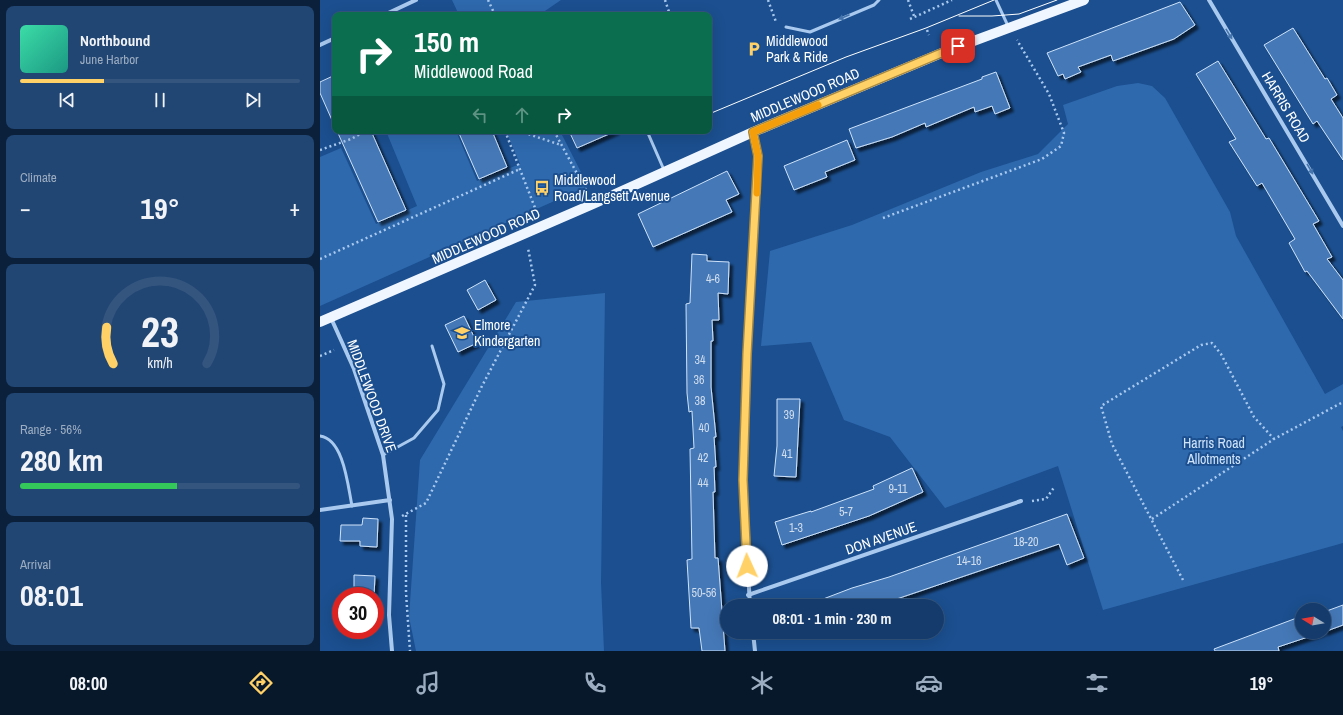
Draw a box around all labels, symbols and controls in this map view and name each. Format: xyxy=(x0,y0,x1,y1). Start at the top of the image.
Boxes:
one-way arrow xyxy=(838,15,850,21)
text: 150 m xyxy=(414,23,479,61)
icon: right xyxy=(348,28,400,80)
one-way arrow xyxy=(1226,28,1233,40)
pin xyxy=(941,29,975,63)
text: Northbound xyxy=(80,30,150,51)
place label: Middlewood Park & Ride xyxy=(766,32,828,66)
icon: arrive xyxy=(947,35,969,57)
parking icon: Middlewood Park & Ride xyxy=(745,40,763,58)
text: June Harbor xyxy=(80,51,139,68)
text: Middlewood Road xyxy=(414,59,533,84)
street label: MIDDLEWOOD ROAD xyxy=(748,64,862,126)
street label: HARRIS ROAD xyxy=(1258,68,1314,146)
icon: previous xyxy=(56,89,78,111)
icon: pause xyxy=(149,89,171,111)
icon: next xyxy=(242,89,264,111)
icon: left xyxy=(469,104,491,126)
icon: ahead xyxy=(511,104,533,126)
icon: right xyxy=(553,104,575,126)
one-way arrow xyxy=(1307,163,1314,175)
text: Climate xyxy=(20,169,57,186)
place label: Middlewood Road/Langsett Avenue xyxy=(554,171,670,205)
bus stop icon: Middlewood Road/Langsett Avenue xyxy=(533,179,551,197)
text: 19° xyxy=(140,188,180,228)
text: − xyxy=(20,193,31,223)
text: + xyxy=(289,193,300,223)
street label: MIDDLEWOOD ROAD xyxy=(429,204,543,268)
house number: 4-6 xyxy=(706,271,720,287)
text: 23 xyxy=(141,303,179,359)
place label: Elmore Kindergarten xyxy=(474,316,540,350)
school or university icon: Elmore Kindergarten xyxy=(453,324,471,342)
street label: MIDDLEWOOD DRIVE xyxy=(343,337,401,455)
text: km/h xyxy=(147,352,173,371)
house number: 34 xyxy=(695,352,706,368)
house number: 36 xyxy=(694,372,704,388)
house number: 38 xyxy=(695,393,705,409)
house number: 39 xyxy=(784,407,794,423)
house number: 40 xyxy=(699,420,709,436)
text: Range · 56% xyxy=(20,421,82,438)
park label: Harris Road Allotments xyxy=(1183,434,1245,468)
text: 280 km xyxy=(20,440,103,480)
house number: 41 xyxy=(782,446,793,462)
house number: 42 xyxy=(698,450,708,466)
house number: 44 xyxy=(698,475,709,491)
house number: 9-11 xyxy=(889,481,908,497)
house number: 5-7 xyxy=(839,504,854,520)
street label: DON AVENUE xyxy=(843,517,919,559)
house number: 1-3 xyxy=(789,520,803,536)
house number: 18-20 xyxy=(1013,534,1039,550)
position arrow xyxy=(726,545,768,587)
house number: 14-16 xyxy=(956,553,982,569)
text: Arrival xyxy=(20,556,51,573)
text: 08:01 xyxy=(20,575,83,615)
house number: 50-56 xyxy=(691,585,717,601)
speed limit sign: 30 xyxy=(332,587,384,639)
north arrow xyxy=(1295,603,1331,639)
map controls xyxy=(1295,603,1331,639)
text: 08:01 · 1 min · 230 m xyxy=(773,608,891,629)
icon: directions xyxy=(247,669,275,697)
icon: music xyxy=(414,669,442,697)
icon: phone xyxy=(581,669,609,697)
icon: climate xyxy=(748,669,776,697)
icon: car xyxy=(915,669,943,697)
icon: filters xyxy=(1083,669,1111,697)
text: 08:00 xyxy=(70,671,107,696)
text: 19° xyxy=(1250,671,1273,696)

